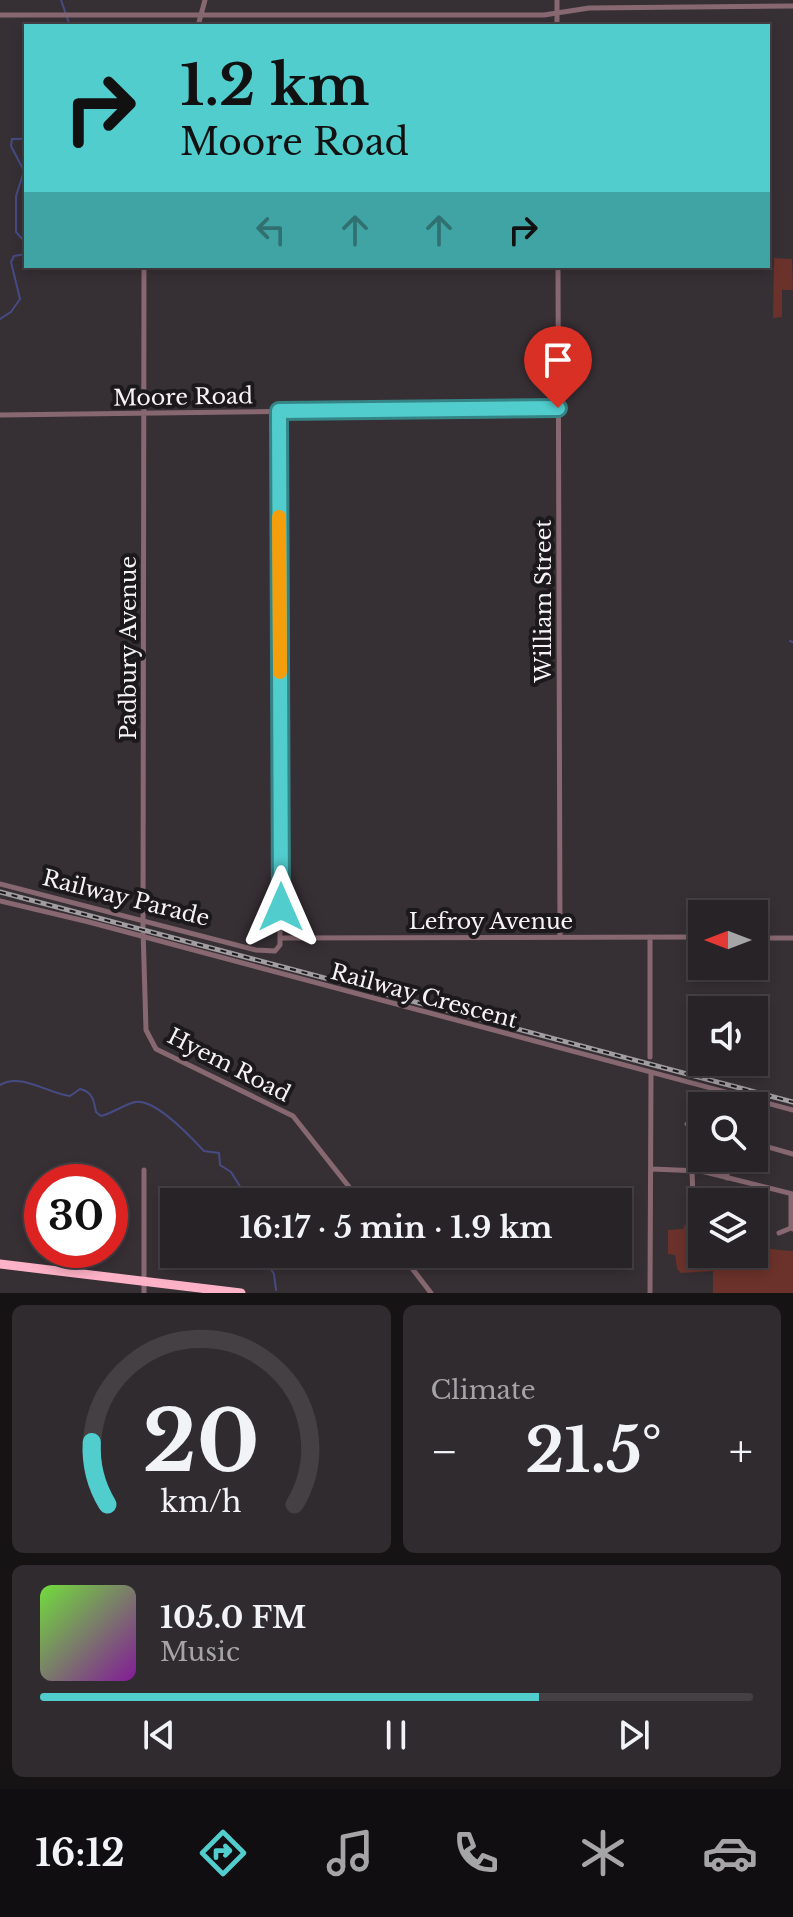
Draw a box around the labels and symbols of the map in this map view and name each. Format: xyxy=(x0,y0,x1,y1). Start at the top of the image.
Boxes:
pin xyxy=(524,326,592,408)
street label: Moore Road xyxy=(113,382,253,412)
street label: William Street xyxy=(530,519,557,684)
street label: Padbury Avenue xyxy=(115,556,142,740)
street label: Railway Parade xyxy=(40,864,212,932)
position arrow xyxy=(239,865,323,949)
north arrow xyxy=(688,900,768,980)
street label: Lefroy Avenue xyxy=(409,908,573,935)
street label: Railway Crescent xyxy=(328,958,521,1034)
street label: Hyem Road xyxy=(163,1022,295,1108)
speed limit sign: 30 xyxy=(24,1164,128,1268)

